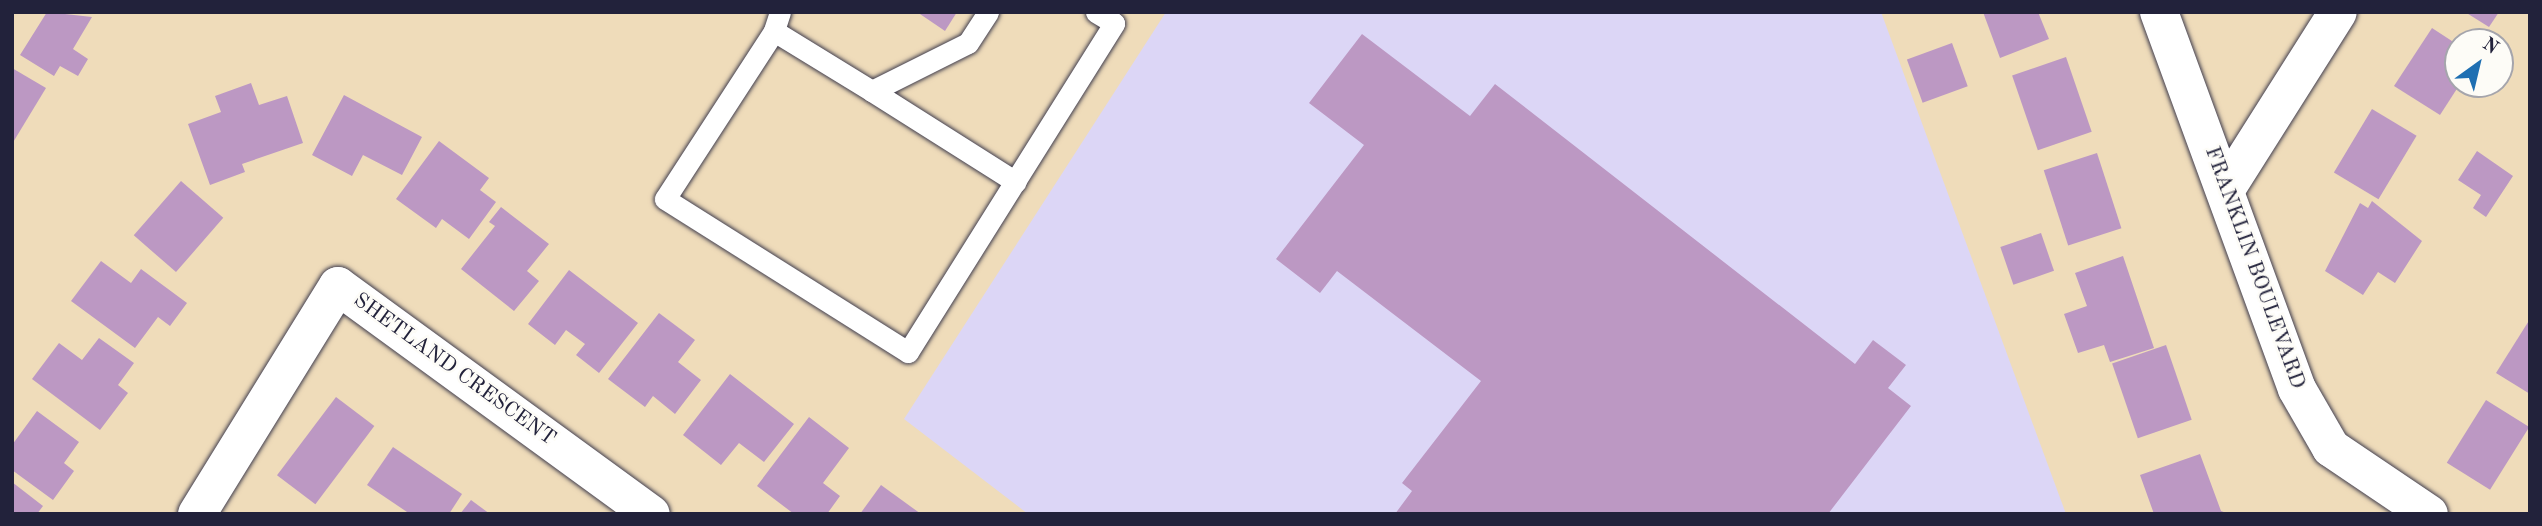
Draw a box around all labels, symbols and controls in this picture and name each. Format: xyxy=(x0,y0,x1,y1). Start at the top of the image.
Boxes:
north arrow xyxy=(2444,28,2514,98)
text: N xyxy=(2479,35,2501,59)
street label: FRANKLIN BOULEVARD xyxy=(2198,143,2310,393)
street label: SHETLAND CRESCENT xyxy=(348,288,560,452)

